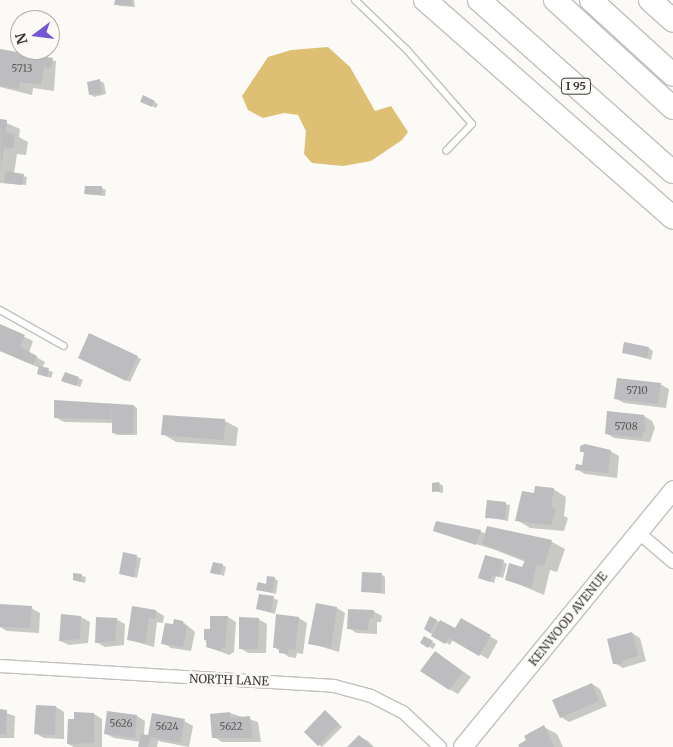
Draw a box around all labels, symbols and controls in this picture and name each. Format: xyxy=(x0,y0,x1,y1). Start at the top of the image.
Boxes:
north arrow xyxy=(10,10,60,60)
text: N xyxy=(11,31,32,46)
house number: 5713 xyxy=(12,63,32,75)
road number: I 95 xyxy=(560,78,592,94)
house number: 5710 xyxy=(626,385,648,397)
house number: 5708 xyxy=(614,421,638,433)
street label: KENWOOD AVENUE xyxy=(526,569,610,669)
street label: NORTH LANE xyxy=(189,671,269,689)
house number: 5626 xyxy=(109,718,133,730)
house number: 5624 xyxy=(155,721,179,733)
house number: 5622 xyxy=(219,721,243,733)

